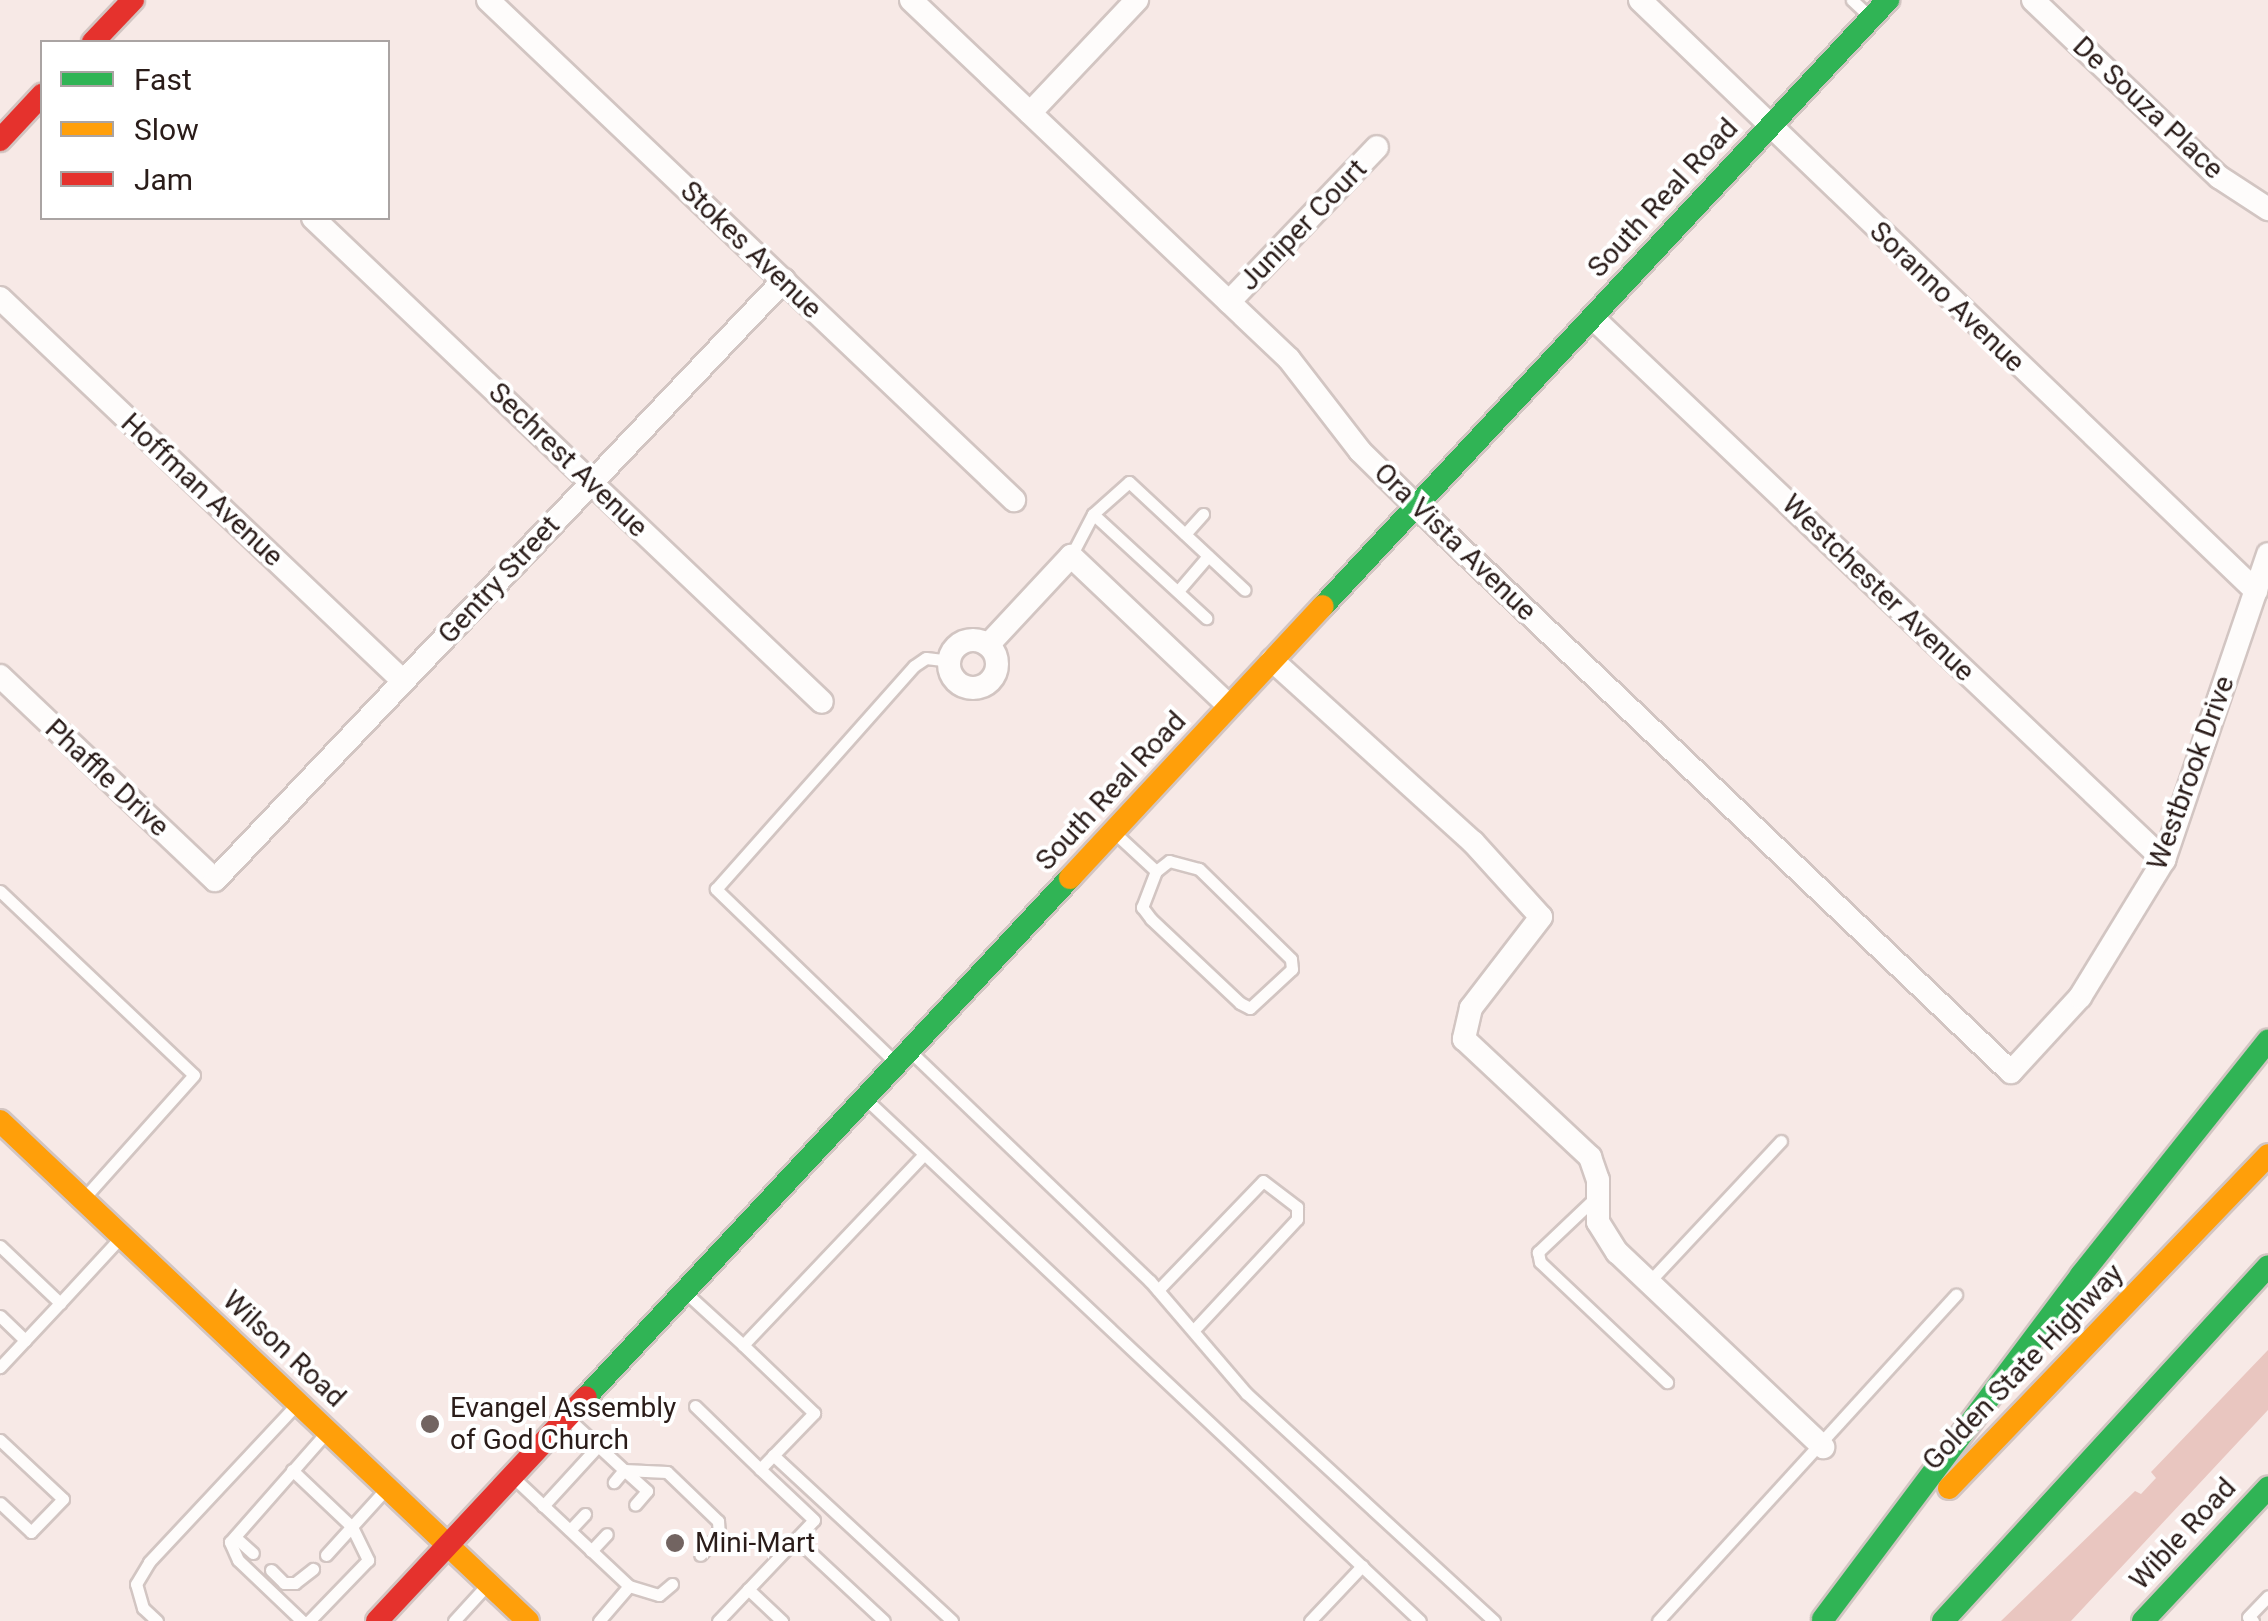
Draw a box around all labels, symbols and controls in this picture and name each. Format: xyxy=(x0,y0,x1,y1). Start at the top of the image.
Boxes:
street label: De Souza Place xyxy=(2066,30,2230,186)
legend xyxy=(40,40,390,220)
text: Fast xyxy=(134,62,192,97)
text: Slow xyxy=(134,112,199,147)
street label: South Real Road xyxy=(1581,112,1745,284)
street label: Juniper Court xyxy=(1232,153,1374,297)
text: Jam xyxy=(134,162,193,197)
street label: Stokes Avenue xyxy=(673,174,829,326)
street label: Soranno Avenue xyxy=(1863,215,2031,379)
street label: Sechrest Avenue xyxy=(482,376,654,544)
street label: Hoffman Avenue xyxy=(114,406,290,574)
street label: Ora Vista Avenue xyxy=(1367,456,1543,628)
street label: Westchester Avenue xyxy=(1775,488,1981,688)
street label: Gentry Street xyxy=(431,509,567,651)
street label: Westbrook Drive xyxy=(2140,672,2242,874)
street label: South Real Road xyxy=(1029,705,1193,877)
street label: Phaffle Drive xyxy=(38,712,176,844)
street label: Golden State Highway xyxy=(1916,1257,2130,1477)
street label: Wilson Road xyxy=(216,1284,352,1414)
place label: Evangel Assembly of God Church xyxy=(450,1391,676,1457)
marker: Evangel Assembly of God Church xyxy=(419,1413,441,1435)
street label: Wible Road xyxy=(2123,1471,2243,1597)
place label: Mini-Mart xyxy=(695,1526,815,1560)
marker: Mini-Mart xyxy=(664,1532,686,1554)

